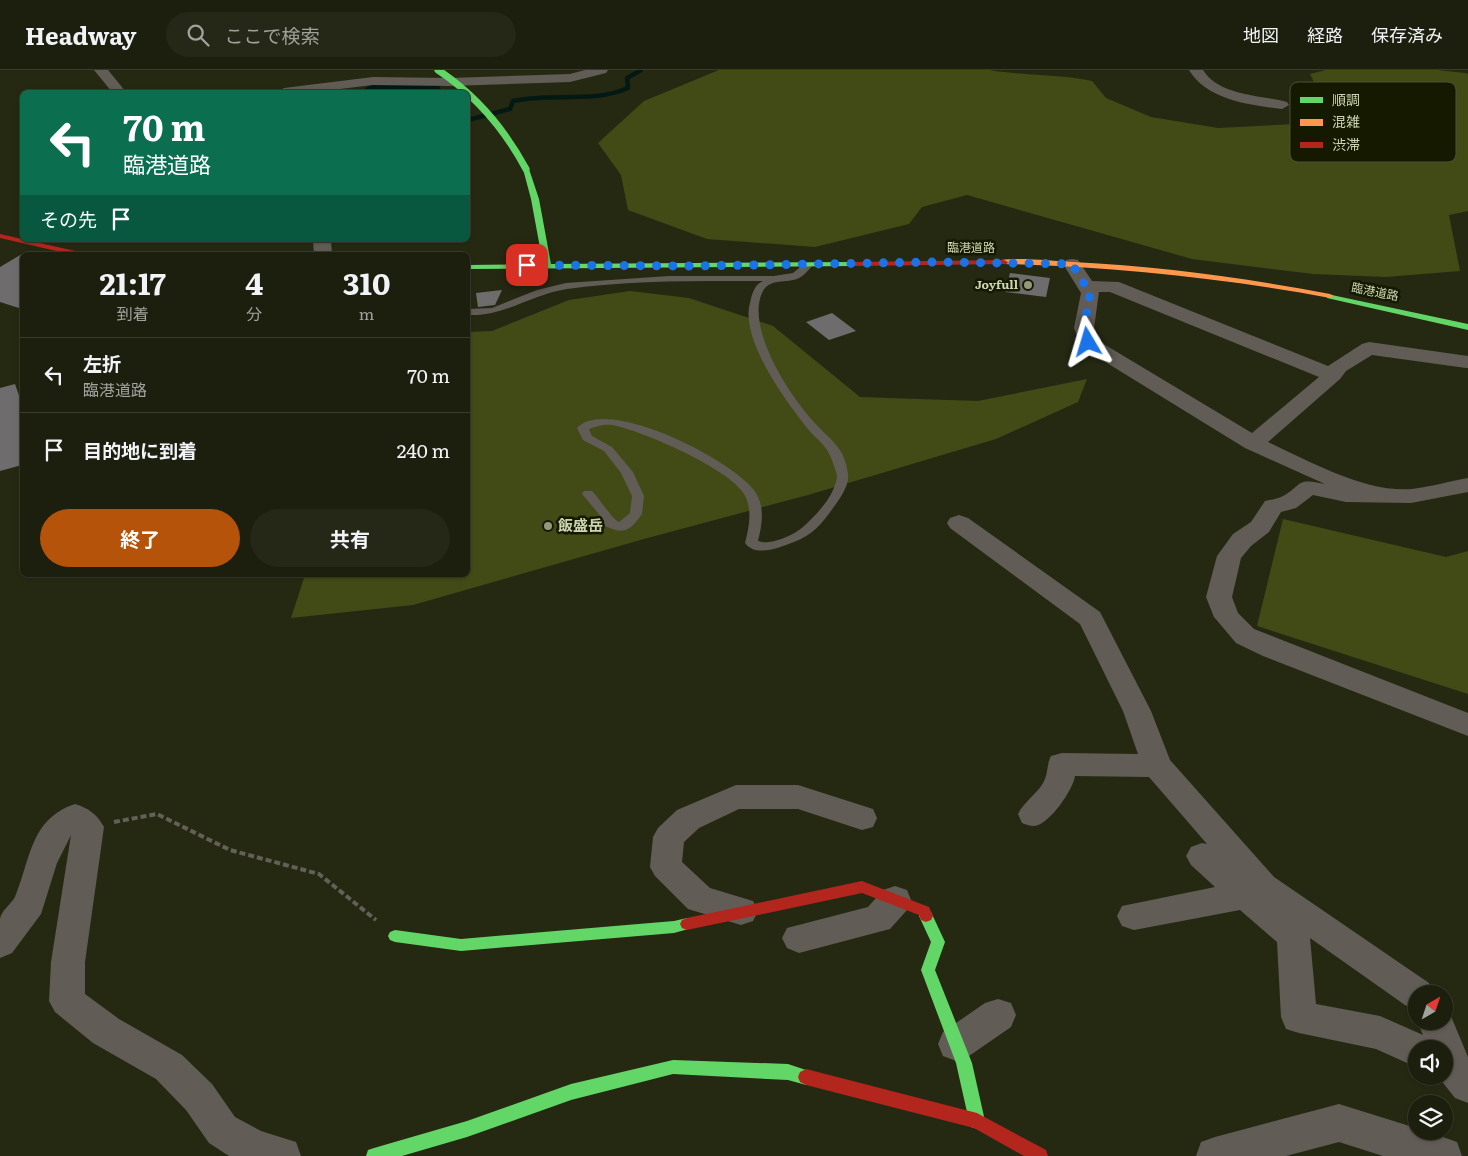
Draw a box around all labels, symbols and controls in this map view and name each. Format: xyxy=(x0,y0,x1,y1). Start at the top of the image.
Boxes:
search box xyxy=(166,12,516,57)
text: Headway xyxy=(25,17,136,52)
icon: search xyxy=(184,21,212,49)
text: ここで検索 xyxy=(224,21,319,49)
text: 地図 xyxy=(1243,21,1279,48)
text: 経路 xyxy=(1307,21,1343,48)
text: 保存済み xyxy=(1371,21,1443,48)
legend xyxy=(1290,82,1456,162)
text: 順調 xyxy=(1332,89,1360,109)
text: 70 m xyxy=(123,100,205,152)
icon: left xyxy=(40,110,105,175)
text: 混雑 xyxy=(1332,111,1360,131)
text: 渋滞 xyxy=(1332,134,1360,154)
text: 臨港道路 xyxy=(123,147,211,180)
text: その先 xyxy=(40,205,97,233)
icon: arrive xyxy=(107,205,135,233)
street label: 臨港道路 xyxy=(947,238,995,256)
pin xyxy=(506,244,548,286)
icon: arrive xyxy=(513,251,541,279)
text: 21:17 xyxy=(100,260,166,304)
text: 4 xyxy=(245,260,263,304)
text: 310 xyxy=(343,260,390,304)
place label: Joyfull xyxy=(975,275,1019,293)
street label: 臨港道路 xyxy=(1350,278,1400,304)
marker: Joyfull xyxy=(1022,279,1034,291)
text: 到着 xyxy=(117,301,149,325)
text: 分 xyxy=(246,301,262,325)
text: m xyxy=(359,301,374,325)
position arrow xyxy=(1061,315,1113,367)
text: 左折 xyxy=(83,349,121,377)
icon: left xyxy=(40,361,68,389)
text: 70 m xyxy=(407,361,450,389)
text: 臨港道路 xyxy=(83,377,147,401)
icon: arrive xyxy=(40,436,68,464)
text: 目的地に到着 xyxy=(83,436,197,464)
text: 240 m xyxy=(397,436,450,464)
button: 終了 xyxy=(40,509,240,567)
button: 共有 xyxy=(250,509,450,567)
place label: 飯盛岳 xyxy=(558,513,603,536)
marker: 飯盛岳 xyxy=(542,520,554,532)
north arrow xyxy=(1408,985,1452,1030)
map controls xyxy=(1408,985,1453,1140)
button: sound xyxy=(1408,1040,1453,1085)
button: layers xyxy=(1408,1095,1453,1140)

